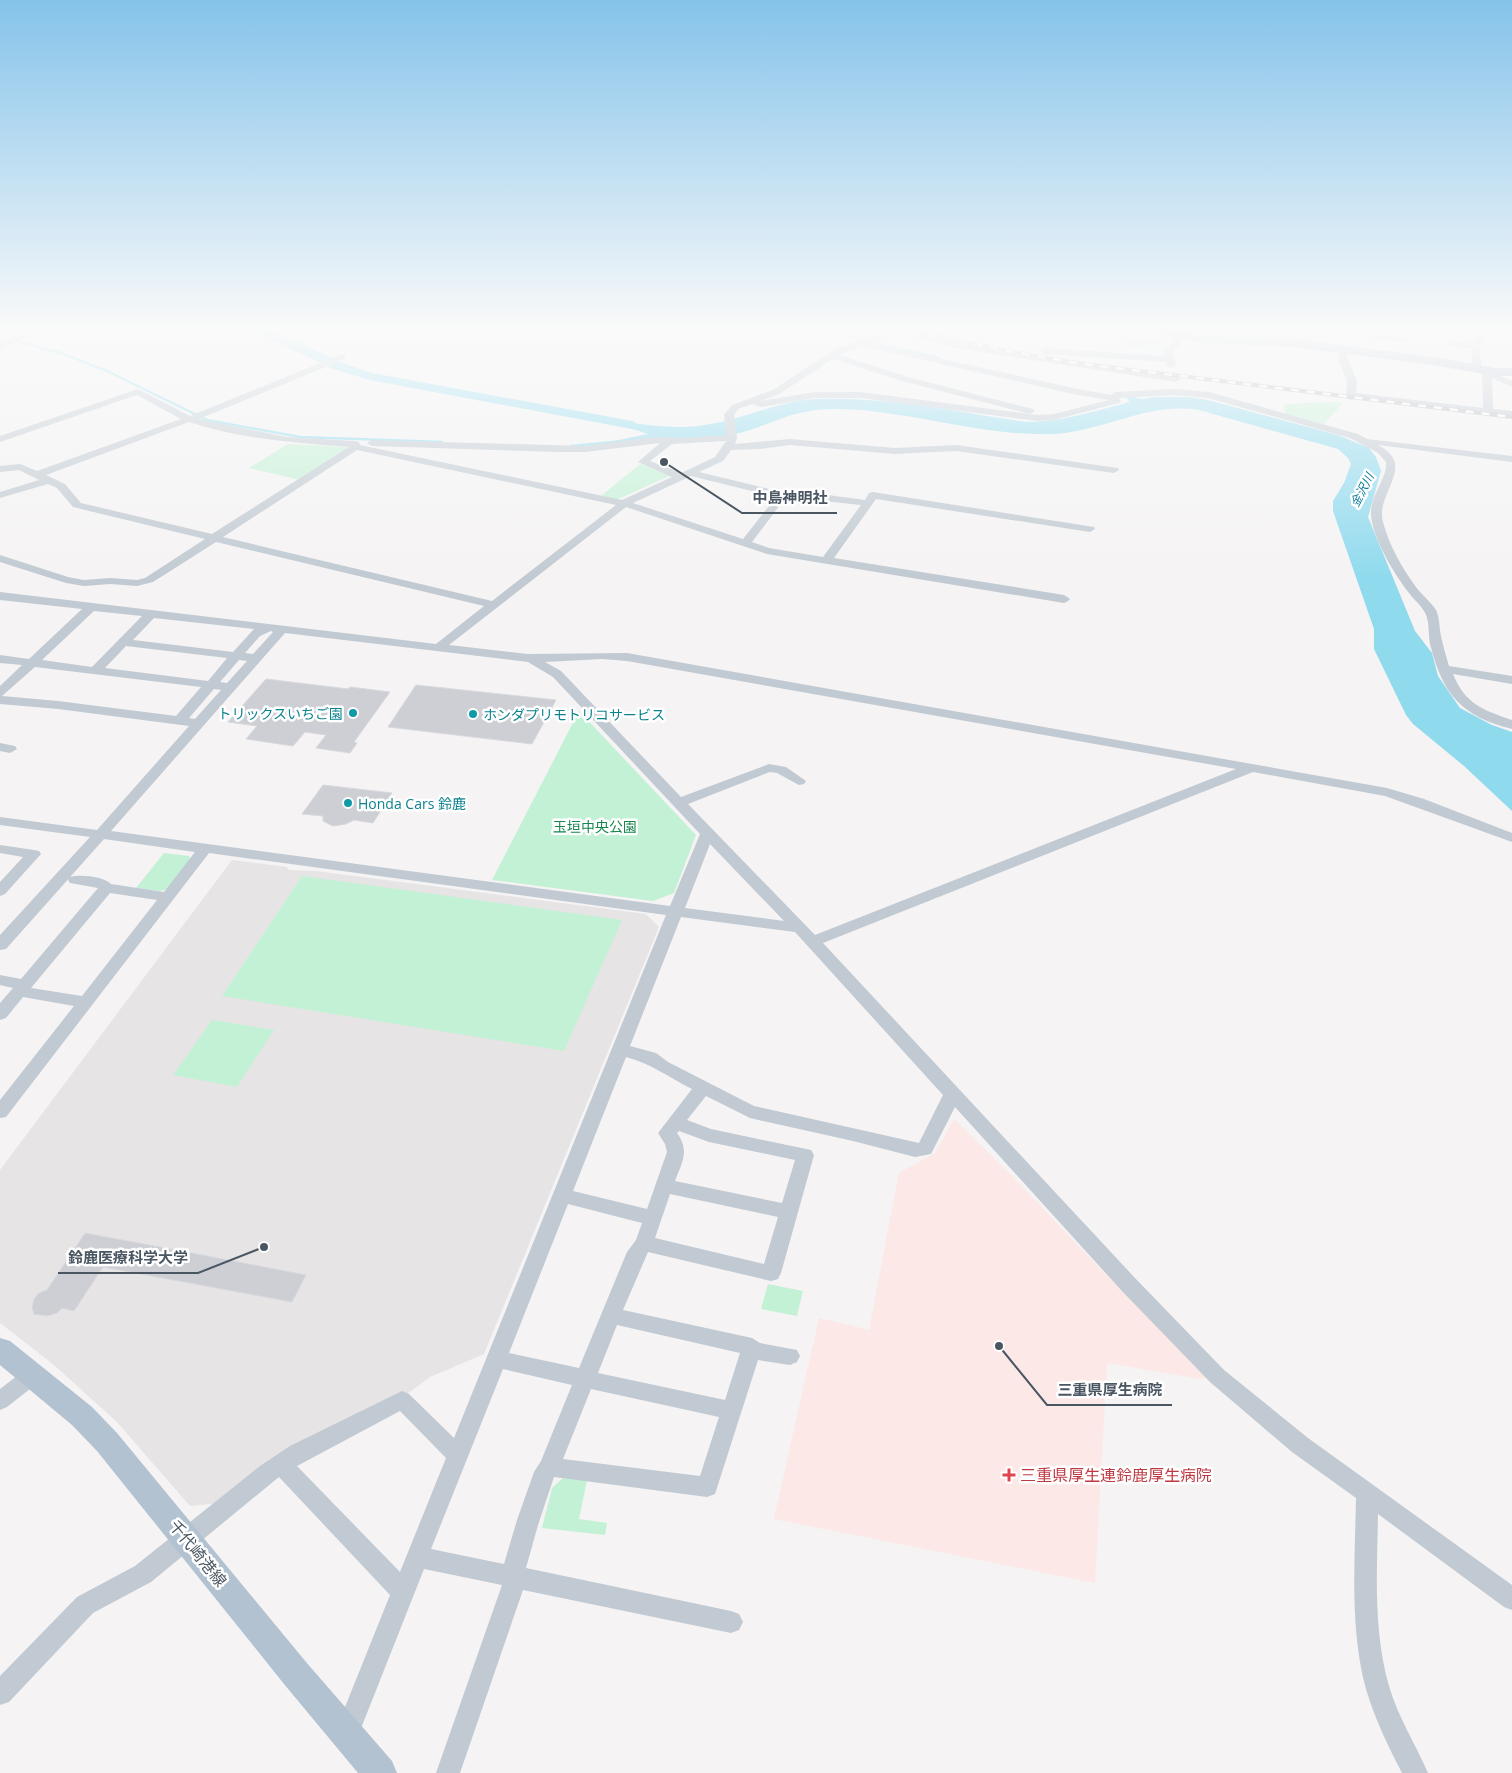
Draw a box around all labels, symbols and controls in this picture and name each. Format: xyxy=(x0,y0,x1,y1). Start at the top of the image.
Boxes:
water label: 金沢川 xyxy=(1346,468,1379,510)
callout: 中島神明社 xyxy=(742,483,837,513)
text: 中島神明社 xyxy=(752,487,828,507)
place label: トリックスいちご園 xyxy=(217,704,343,723)
place label: ホンダプリモトリコサービス xyxy=(483,705,665,724)
marker: トリックスいちご園 xyxy=(347,707,359,719)
marker: ホンダプリモトリコサービス xyxy=(467,708,479,720)
place label: Honda Cars 鈴鹿 xyxy=(358,794,466,813)
marker: Honda Cars 鈴鹿 xyxy=(342,797,354,809)
park label: 玉垣中央公園 xyxy=(553,817,637,836)
callout: 鈴鹿医療科学大学 xyxy=(58,1243,198,1273)
text: 鈴鹿医療科学大学 xyxy=(68,1247,188,1267)
callout: 三重県厚生病院 xyxy=(1047,1375,1172,1405)
text: 三重県厚生病院 xyxy=(1057,1379,1163,1399)
place label: 三重県厚生連鈴鹿厚生病院 xyxy=(1020,1464,1212,1486)
marker: 三重県厚生連鈴鹿厚生病院 xyxy=(1002,1468,1016,1482)
street label: 千代崎港線 xyxy=(164,1515,232,1591)

